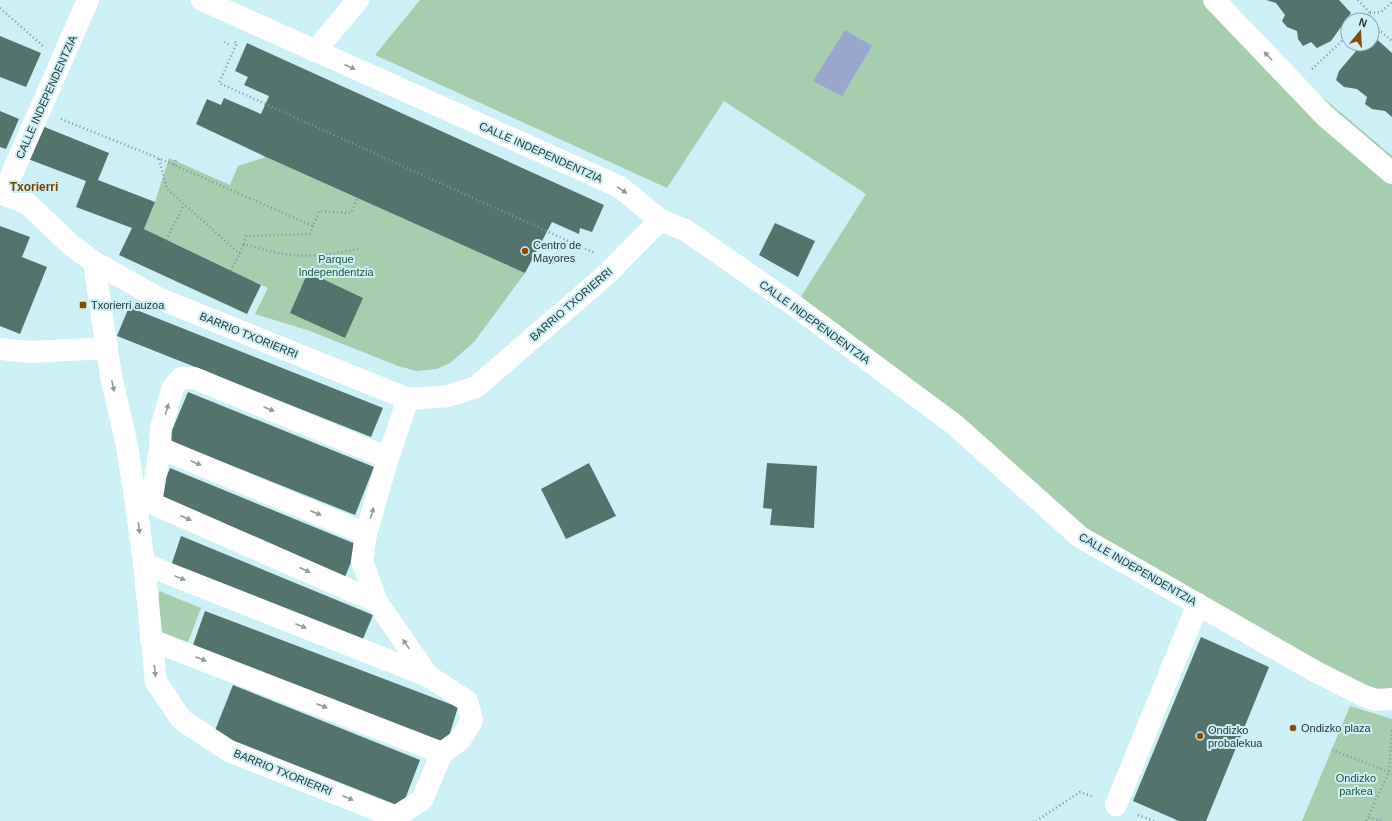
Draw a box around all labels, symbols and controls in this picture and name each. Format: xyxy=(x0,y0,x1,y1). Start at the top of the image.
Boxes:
north arrow xyxy=(1340,12,1380,52)
text: N xyxy=(1357,16,1369,29)
street label: CALLE INDEPENDENTZIA xyxy=(13,33,79,161)
one-way arrow xyxy=(1263,51,1273,61)
one-way arrow xyxy=(345,64,356,70)
street label: CALLE INDEPENDENTZIA xyxy=(477,119,605,185)
district label: Txorierri xyxy=(10,180,58,194)
one-way arrow xyxy=(617,186,627,194)
place label: Centro de Mayores xyxy=(533,239,581,264)
marker: Centro de Mayores xyxy=(520,246,530,256)
park label: Parque Independentzia xyxy=(298,253,374,278)
street label: BARRIO TXORIERRI xyxy=(527,265,615,343)
street label: CALLE INDEPENDENTZIA xyxy=(757,278,873,367)
place label: Txorierri auzoa xyxy=(91,299,165,311)
marker: Txorierri auzoa xyxy=(78,300,88,310)
street label: BARRIO TXORIERRI xyxy=(198,310,300,360)
one-way arrow xyxy=(111,380,117,393)
one-way arrow xyxy=(164,403,170,415)
one-way arrow xyxy=(264,407,276,413)
one-way arrow xyxy=(191,460,203,466)
one-way arrow xyxy=(369,507,375,519)
one-way arrow xyxy=(311,510,322,516)
one-way arrow xyxy=(180,515,191,521)
one-way arrow xyxy=(136,522,142,534)
street label: CALLE INDEPENDENTZIA xyxy=(1077,530,1200,608)
one-way arrow xyxy=(299,568,311,574)
one-way arrow xyxy=(175,576,187,582)
one-way arrow xyxy=(296,623,307,629)
one-way arrow xyxy=(402,639,410,649)
one-way arrow xyxy=(195,656,206,662)
one-way arrow xyxy=(151,665,158,677)
one-way arrow xyxy=(316,704,328,710)
place label: Ondizko plaza xyxy=(1301,722,1372,734)
marker: Ondizko plaza xyxy=(1288,723,1298,733)
place label: Ondizko probalekua xyxy=(1208,724,1263,749)
marker: Ondizko probalekua xyxy=(1195,731,1205,741)
street label: BARRIO TXORIERRI xyxy=(232,747,334,797)
park label: Ondizko parkea xyxy=(1336,772,1376,797)
one-way arrow xyxy=(343,796,355,802)

